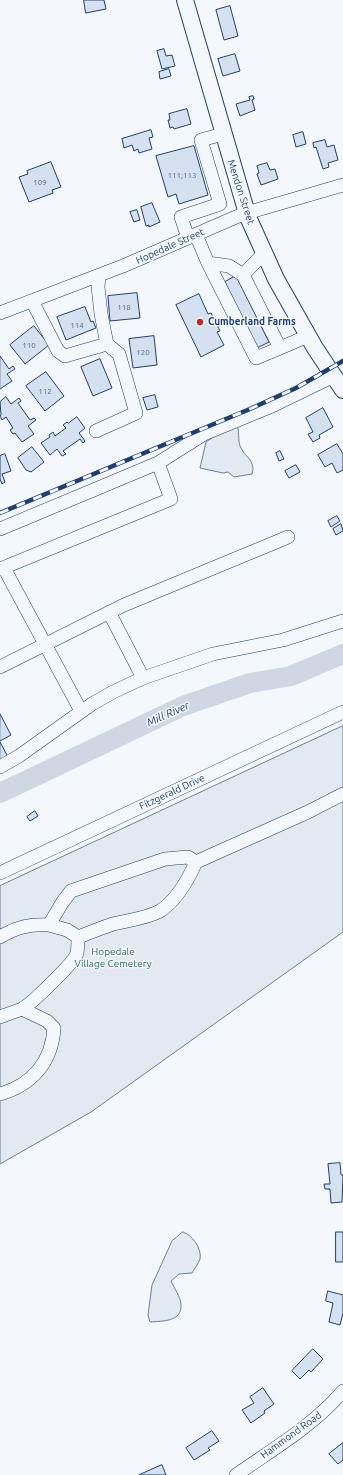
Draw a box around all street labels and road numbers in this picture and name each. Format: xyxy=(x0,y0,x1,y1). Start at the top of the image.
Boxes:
street label: Mendon Street xyxy=(225,158,257,226)
street label: Hopedale Street xyxy=(134,226,206,266)
street label: Fitzgerald Drive xyxy=(137,772,207,812)
street label: Hammond Road xyxy=(258,1409,324,1461)

